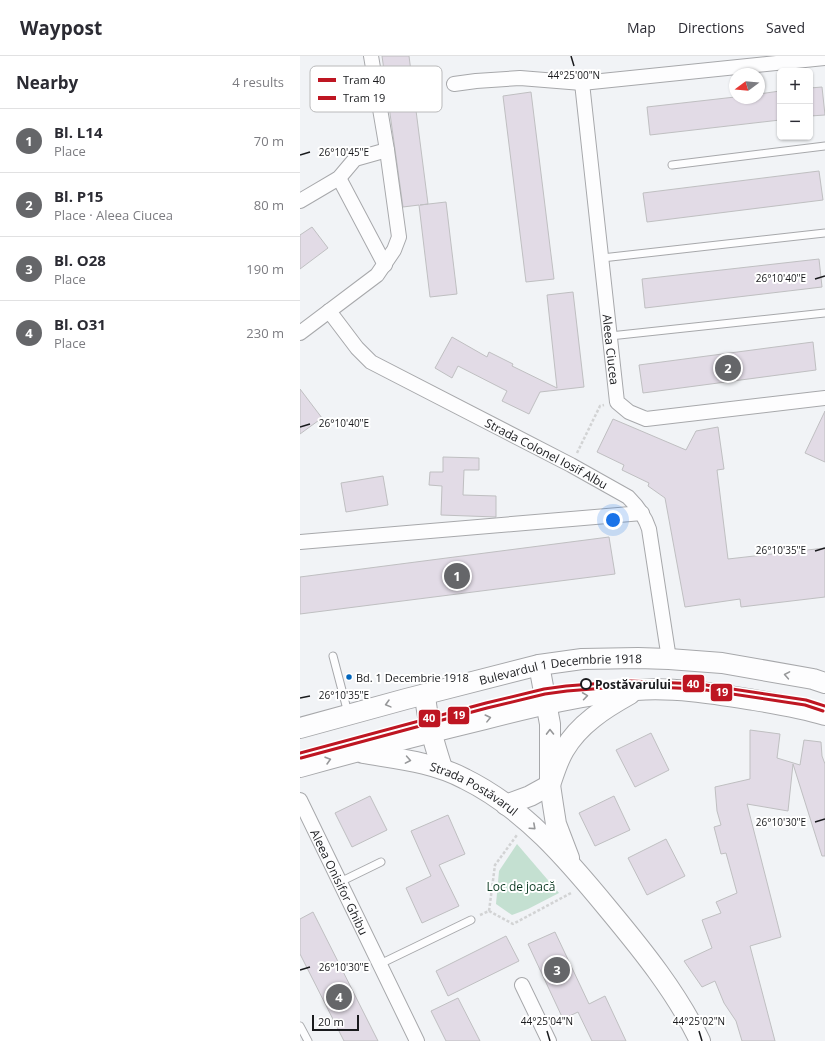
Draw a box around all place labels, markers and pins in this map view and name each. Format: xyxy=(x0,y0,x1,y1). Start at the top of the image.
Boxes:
pin: 2 xyxy=(715,353,741,383)
pin: 1 xyxy=(444,561,470,591)
place label: Bd. 1 Decembrie 1918 xyxy=(356,670,469,685)
marker: Bd. 1 Decembrie 1918 xyxy=(344,672,354,682)
place label: Postăvarului xyxy=(595,676,671,693)
marker: Postăvarului xyxy=(580,678,592,690)
pin: 3 xyxy=(544,955,570,985)
pin: 4 xyxy=(326,982,352,1012)

